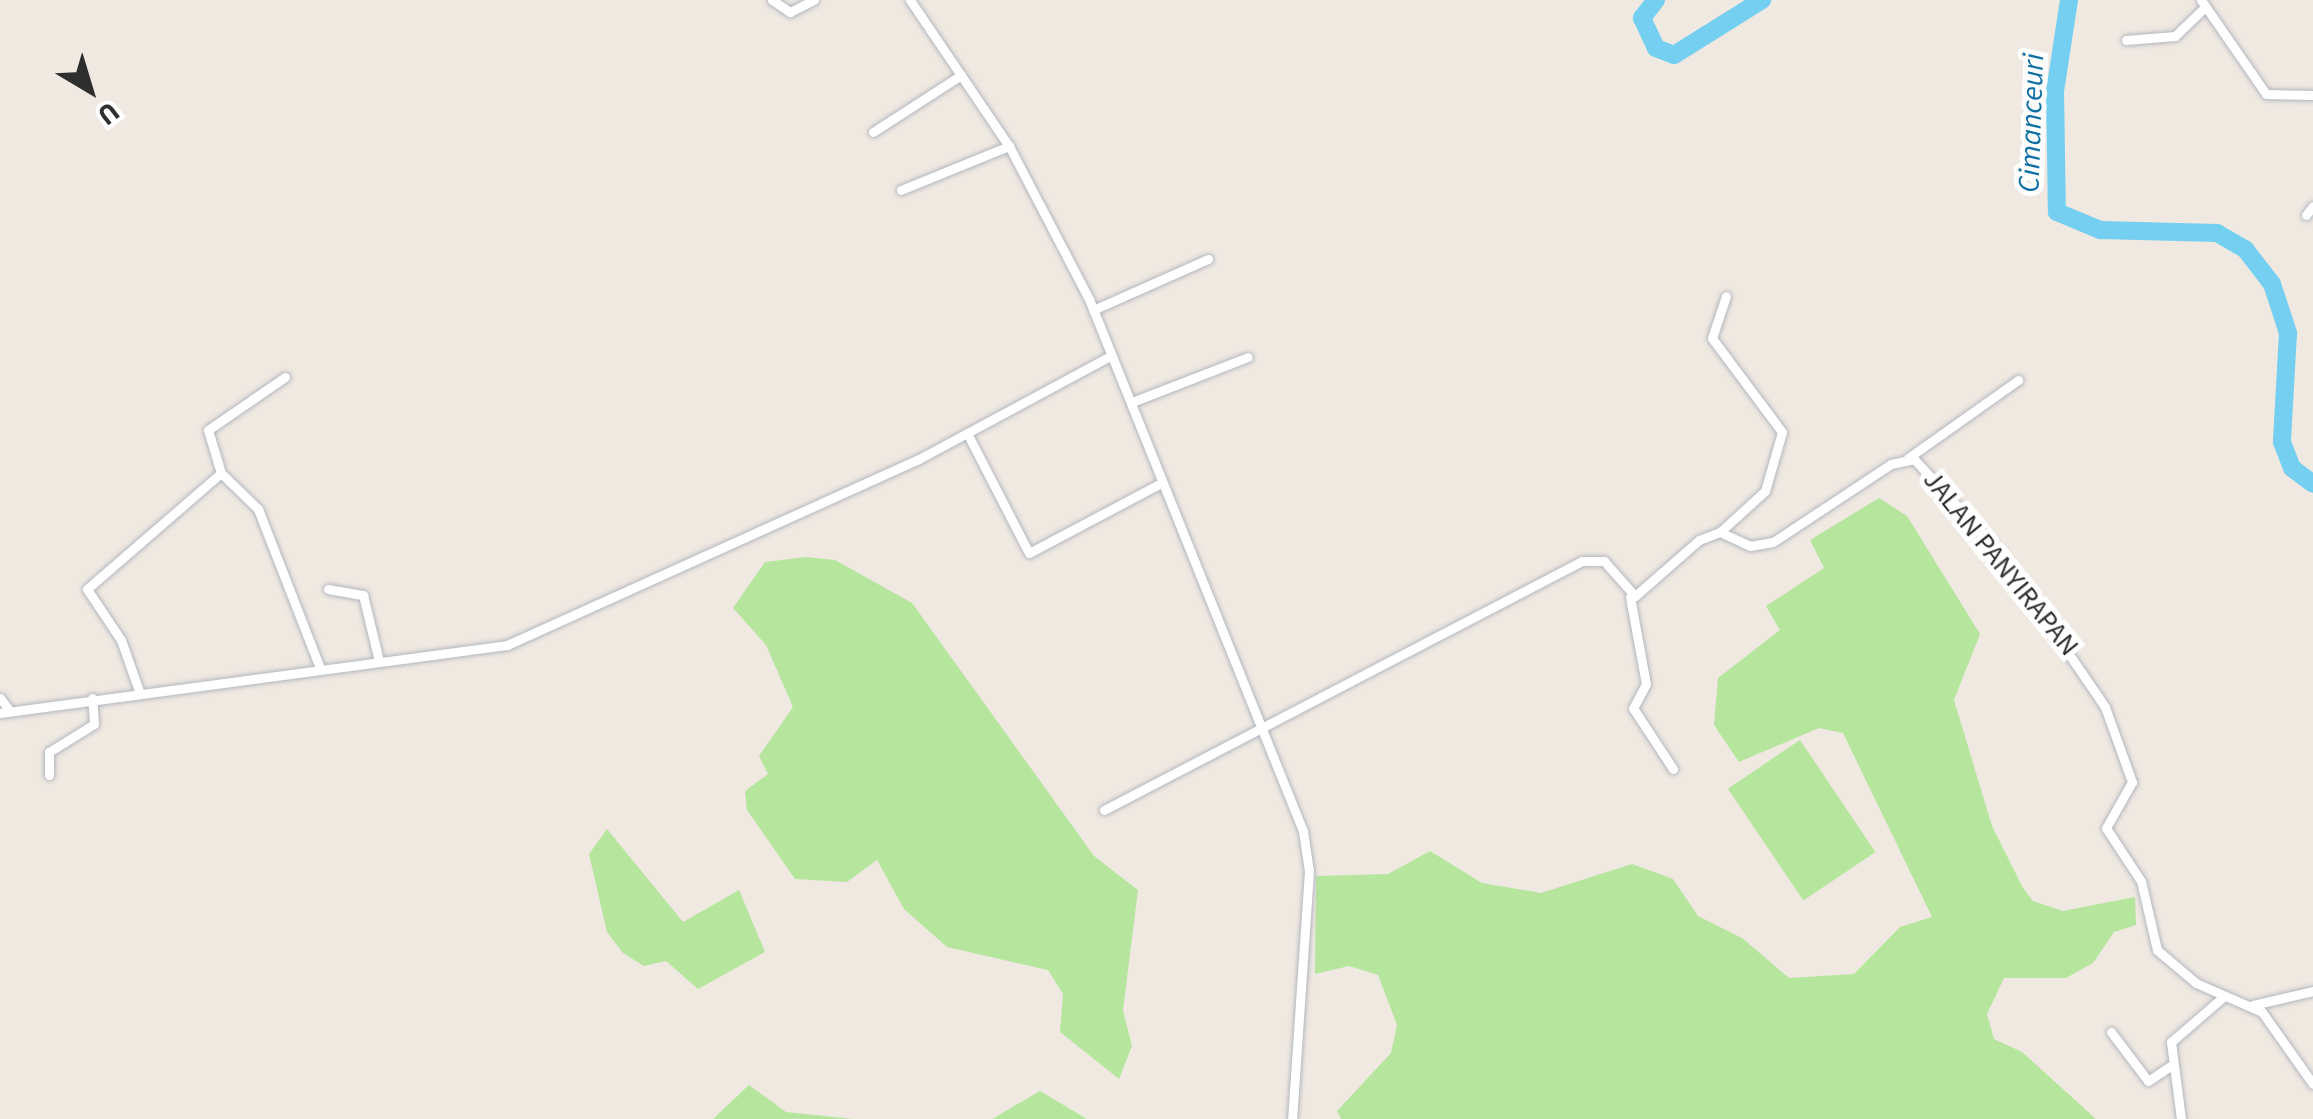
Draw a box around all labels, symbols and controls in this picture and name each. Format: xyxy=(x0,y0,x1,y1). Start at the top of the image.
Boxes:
north arrow xyxy=(40,40,140,140)
water label: Cimanceuri xyxy=(2012,53,2052,193)
text: U xyxy=(89,92,128,135)
street label: JALAN PANYIRAPAN xyxy=(1916,464,2086,662)

